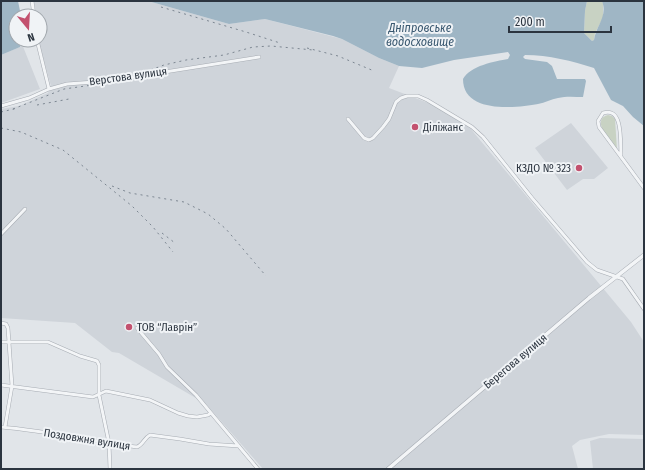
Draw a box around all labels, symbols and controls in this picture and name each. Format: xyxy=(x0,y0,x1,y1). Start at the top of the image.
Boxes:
north arrow xyxy=(8,8,48,48)
scale bar xyxy=(509,8,611,34)
text: 200 m xyxy=(515,15,545,29)
water label: Дніпровське водосховище xyxy=(386,21,454,49)
text: N xyxy=(26,30,36,44)
street label: Верстова вулиця xyxy=(88,65,168,88)
place label: Діліжанс xyxy=(422,121,463,134)
marker: Діліжанс xyxy=(410,122,420,132)
place label: КЗДО № 323 xyxy=(516,162,571,175)
marker: КЗДО № 323 xyxy=(574,163,584,173)
place label: ТОВ “Лаврін” xyxy=(137,321,197,334)
marker: ТОВ “Лаврін” xyxy=(124,322,134,332)
street label: Берегова вулиця xyxy=(481,331,550,392)
street label: Поздовжня вулиця xyxy=(43,426,131,453)

